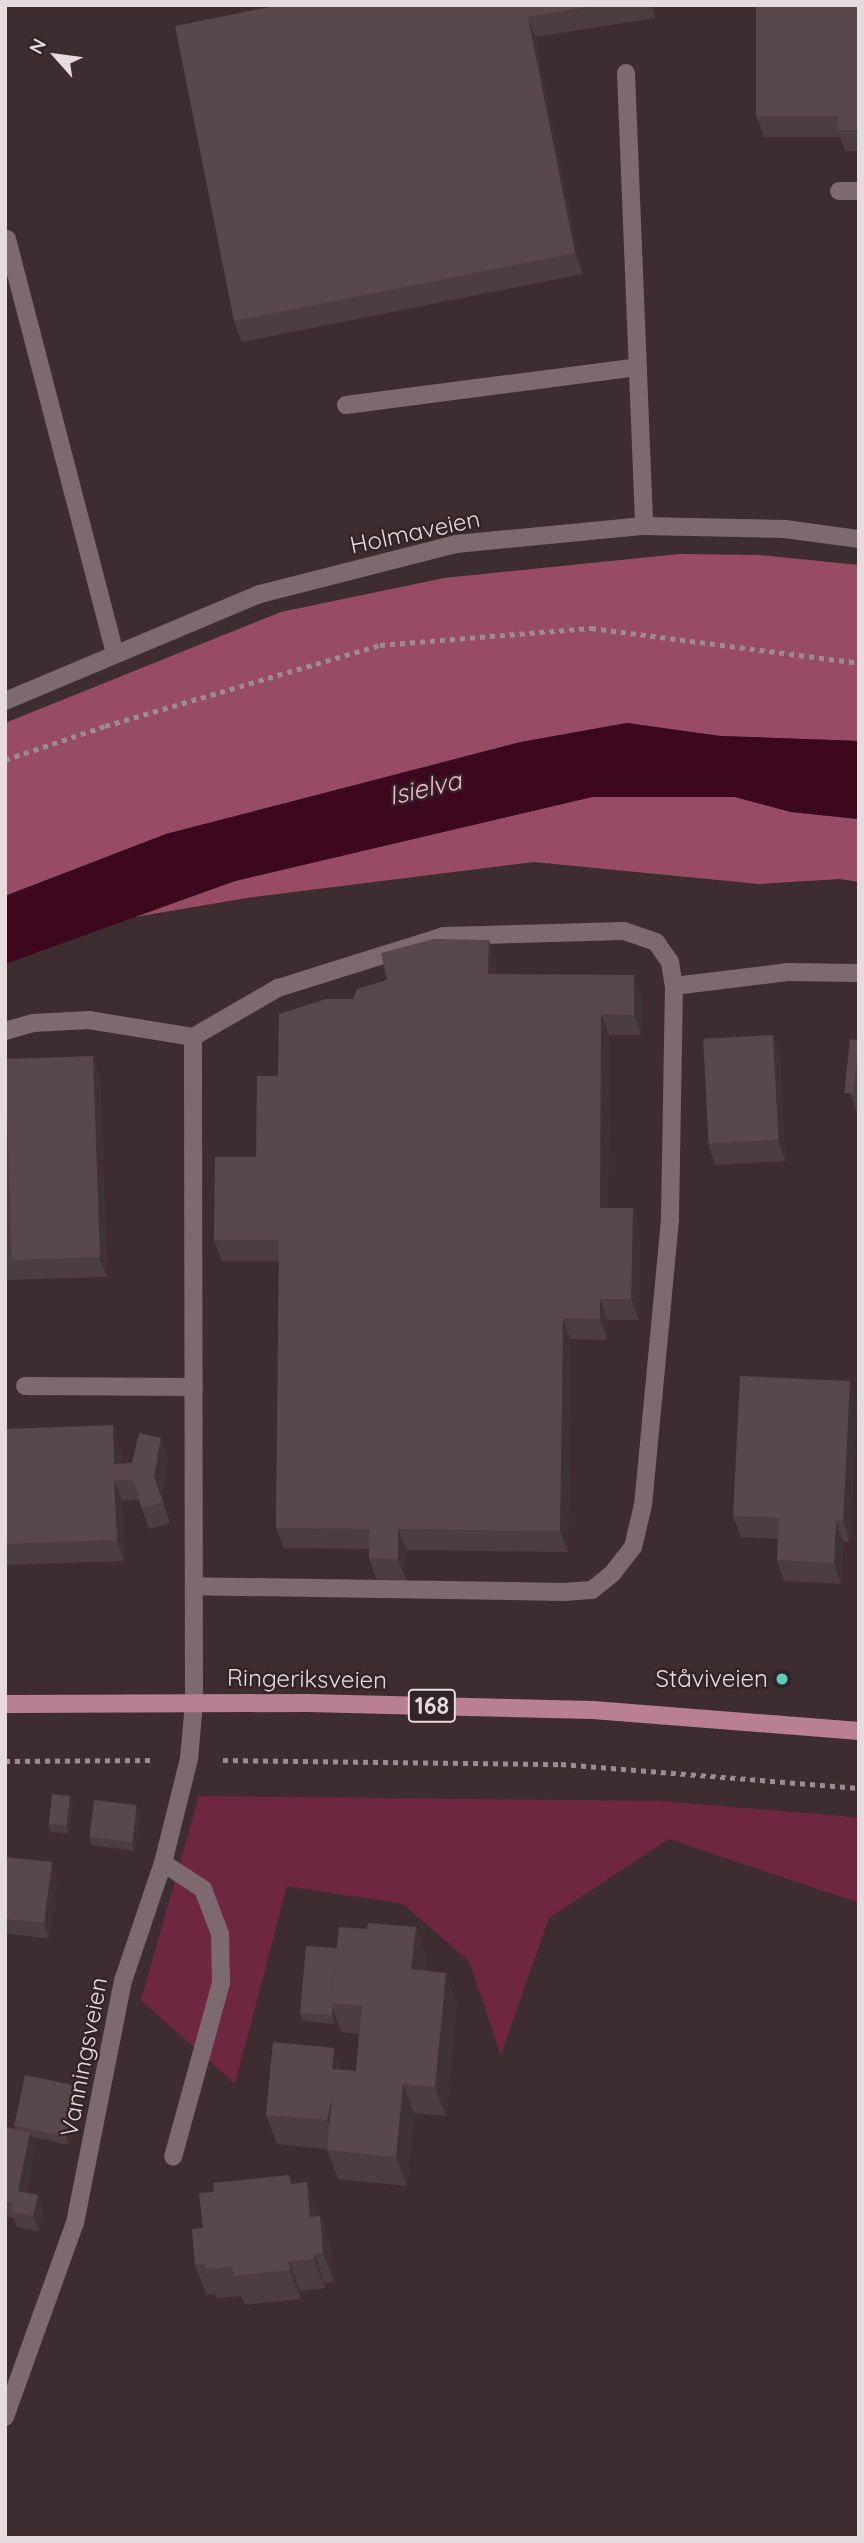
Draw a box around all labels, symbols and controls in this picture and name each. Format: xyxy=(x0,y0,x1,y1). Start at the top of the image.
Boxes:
north arrow xyxy=(21,21,91,91)
text: N xyxy=(24,34,51,58)
street label: Holmaveien xyxy=(347,504,483,560)
water label: Isielva xyxy=(386,765,464,811)
street label: Ringeriksveien xyxy=(227,1663,387,1695)
place label: Ståviveien xyxy=(656,1665,768,1693)
marker: Ståviveien xyxy=(774,1671,790,1687)
road number: 168 xyxy=(408,1686,457,1726)
street label: Vanningsveien xyxy=(54,1975,114,2139)

